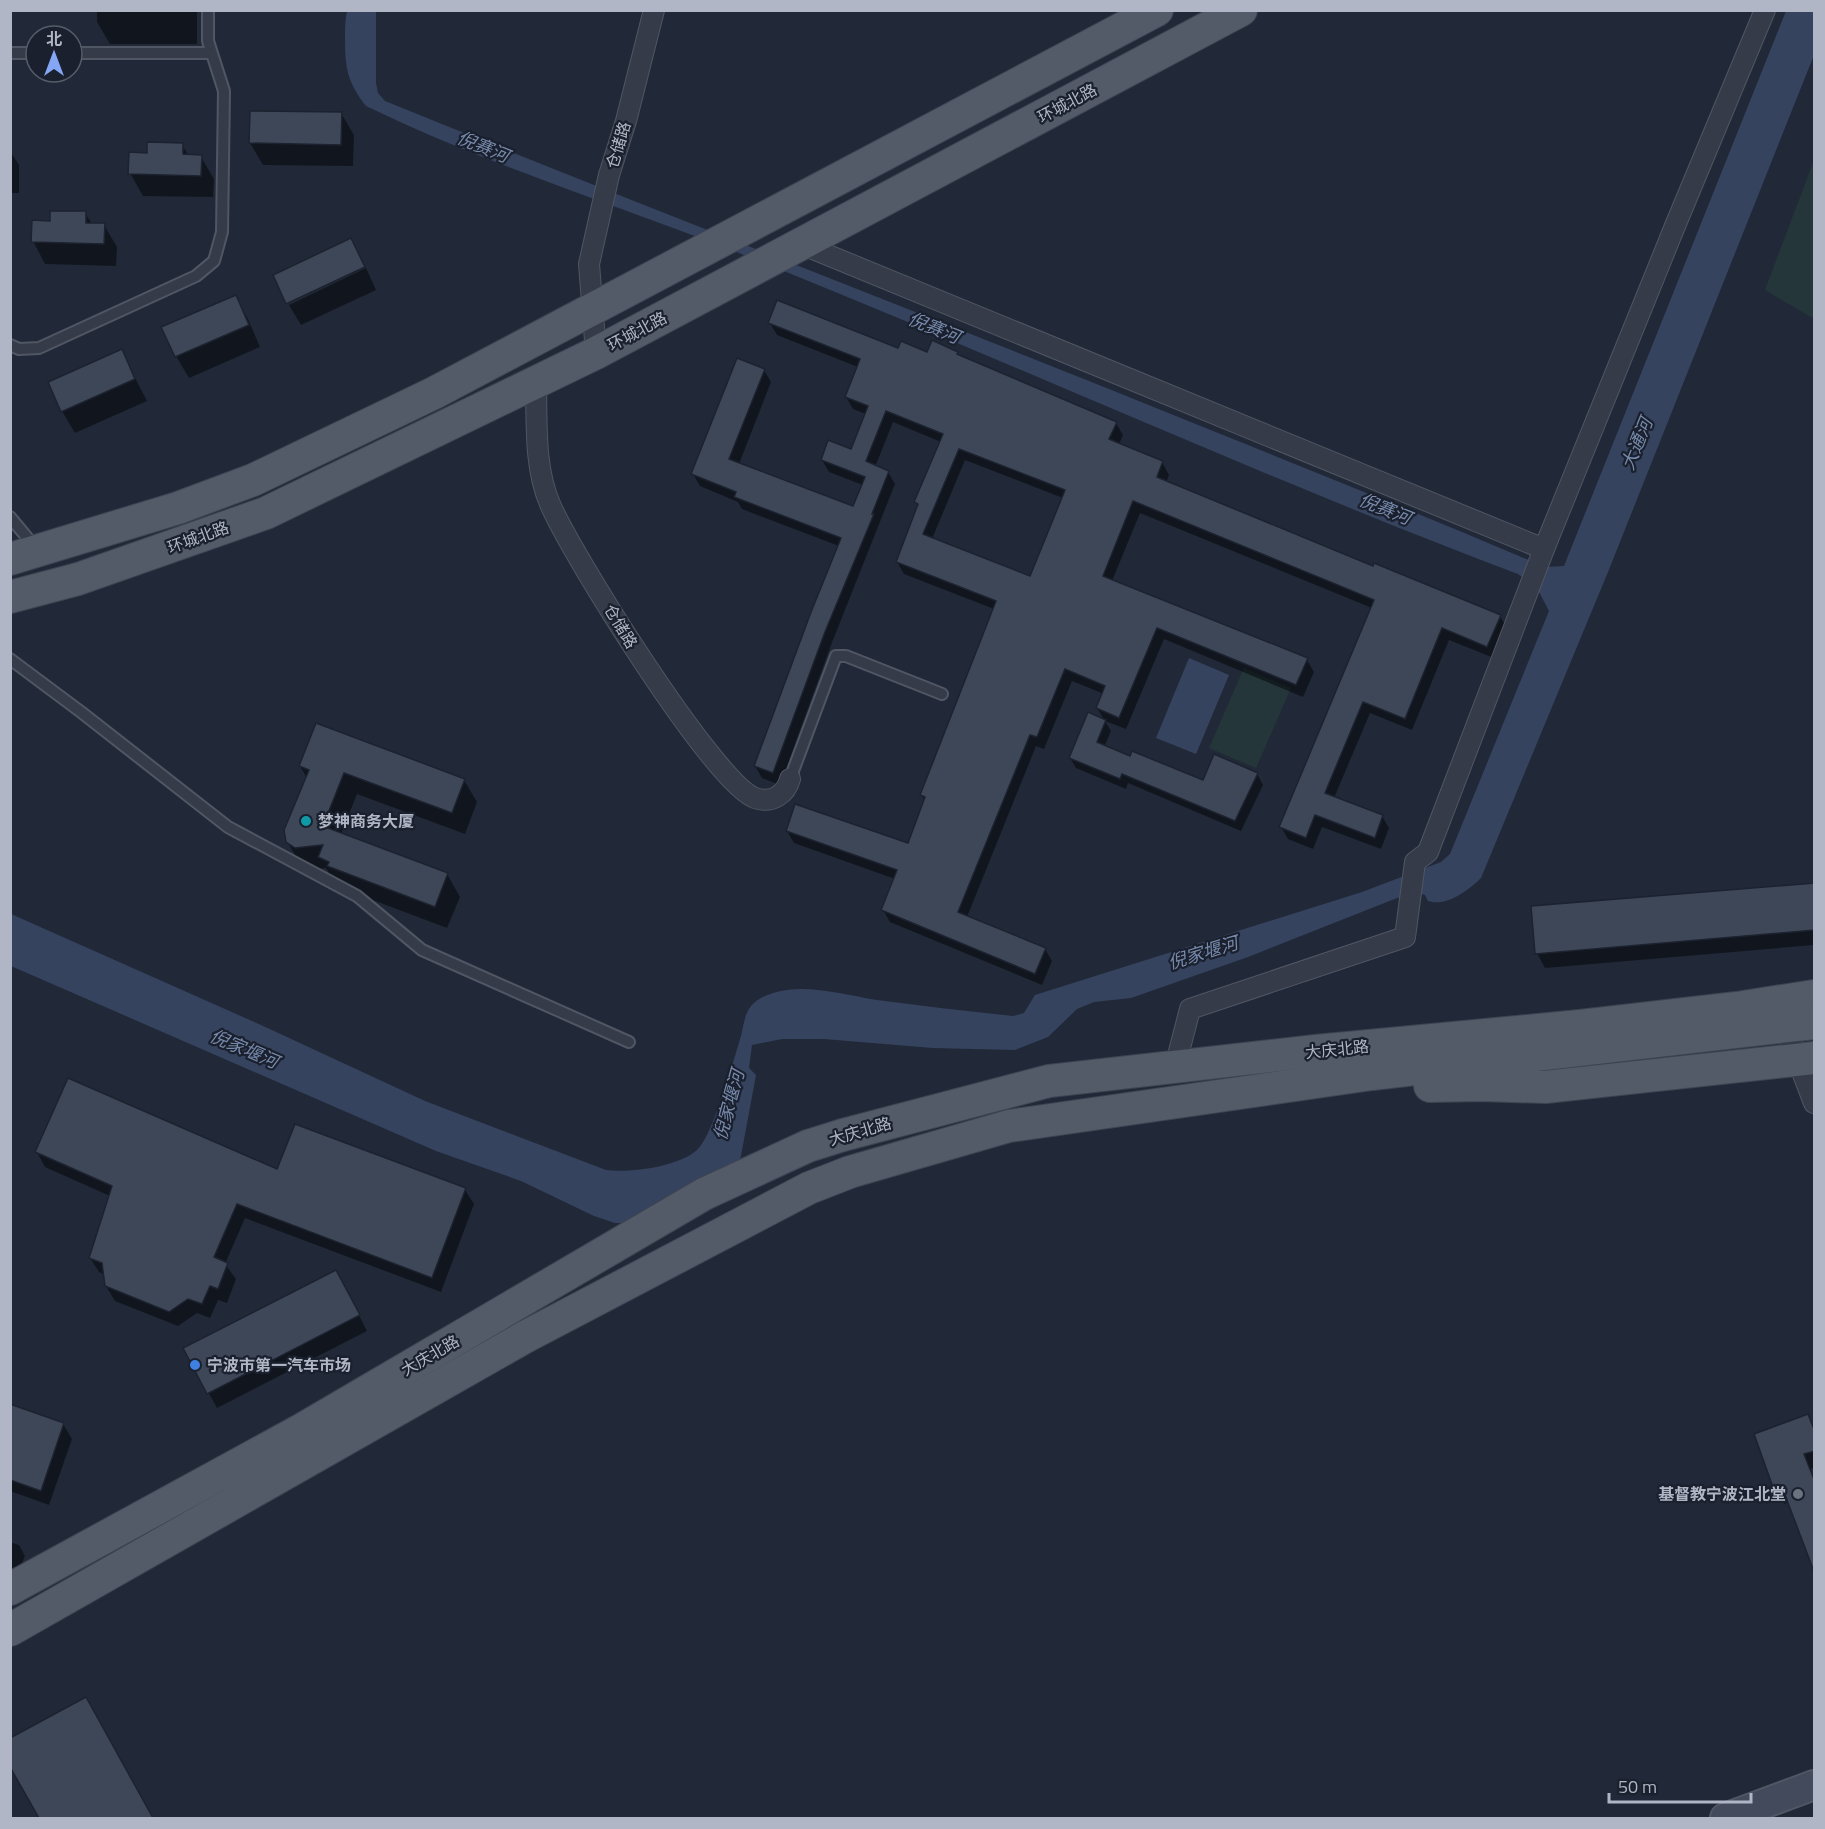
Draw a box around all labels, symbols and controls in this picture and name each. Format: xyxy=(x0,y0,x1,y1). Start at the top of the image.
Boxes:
north arrow xyxy=(24,24,84,84)
text: 北 xyxy=(46,27,62,51)
street label: 环城北路 xyxy=(1033,77,1101,129)
street label: 仓储路 xyxy=(600,119,636,171)
water label: 倪赛河 xyxy=(453,124,516,170)
street label: 环城北路 xyxy=(603,305,671,357)
water label: 倪赛河 xyxy=(904,305,967,351)
water label: 大通河 xyxy=(1614,411,1660,474)
water label: 倪赛河 xyxy=(1355,486,1418,532)
street label: 环城北路 xyxy=(164,515,232,559)
street label: 仓储路 xyxy=(598,599,644,653)
place label: 梦神商务大厦 xyxy=(318,809,414,833)
marker: 梦神商务大厦 xyxy=(299,814,313,828)
water label: 倪家堰河 xyxy=(1164,928,1244,976)
water label: 倪家堰河 xyxy=(206,1022,285,1076)
street label: 大庆北路 xyxy=(1304,1034,1370,1064)
water label: 倪家堰河 xyxy=(706,1064,752,1143)
street label: 大庆北路 xyxy=(826,1111,894,1151)
street label: 大庆北路 xyxy=(396,1329,464,1381)
place label: 宁波市第一汽车市场 xyxy=(207,1353,351,1377)
marker: 宁波市第一汽车市场 xyxy=(188,1358,202,1372)
place label: 基督教宁波江北堂 xyxy=(1658,1482,1786,1506)
marker: 基督教宁波江北堂 xyxy=(1791,1487,1805,1501)
scale bar xyxy=(1609,1766,1752,1804)
text: 50 m xyxy=(1618,1773,1657,1800)

